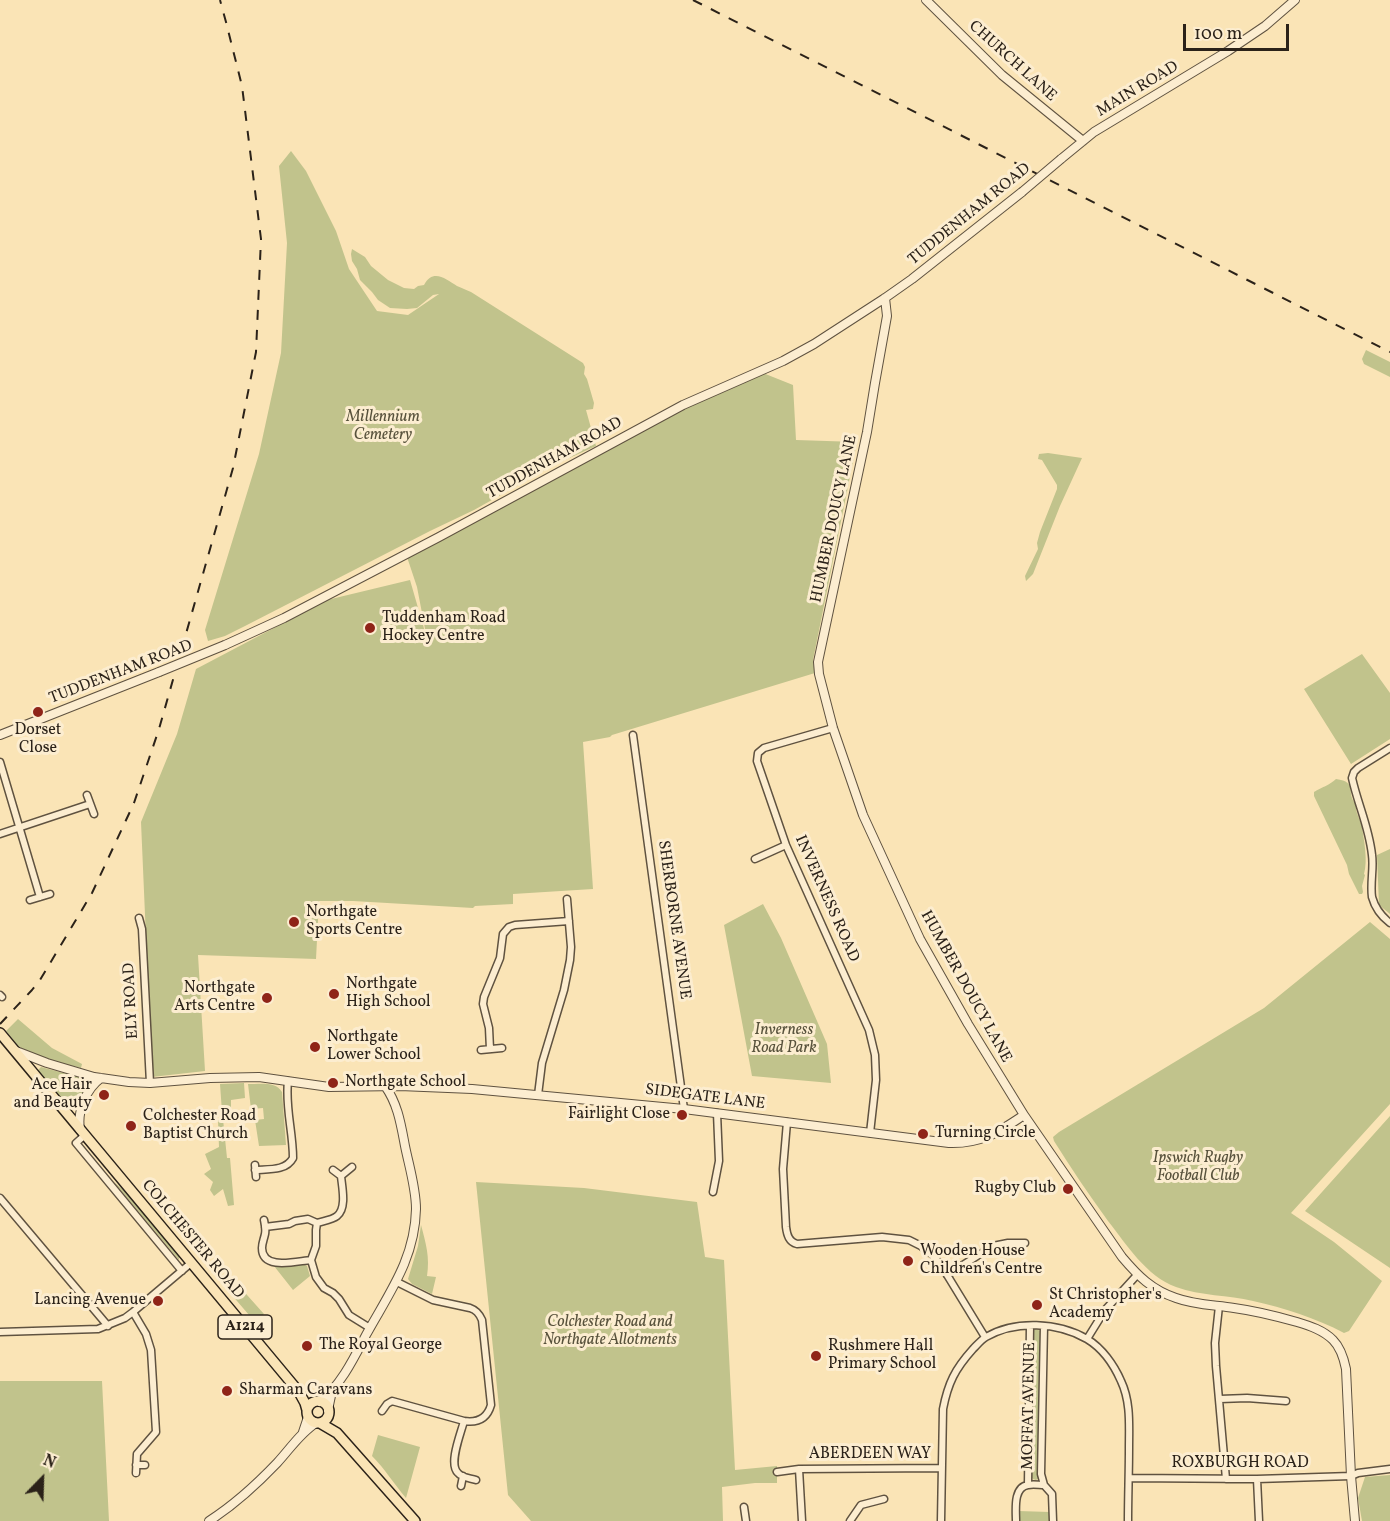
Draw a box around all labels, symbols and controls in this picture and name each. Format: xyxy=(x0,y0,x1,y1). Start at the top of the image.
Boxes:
scale bar xyxy=(1186,12,1292,50)
street label: CHURCH LANE xyxy=(964,18,1060,106)
text: 100 m xyxy=(1194,22,1243,47)
street label: MAIN ROAD xyxy=(1094,58,1182,122)
street label: TUDDENHAM ROAD xyxy=(905,160,1035,270)
park label: Millennium Cemetery xyxy=(346,408,420,446)
street label: TUDDENHAM ROAD xyxy=(484,414,626,504)
street label: HUMBER DOUCY LANE xyxy=(808,433,862,605)
place label: Tuddenham Road Hockey Centre xyxy=(382,609,506,647)
marker: Tuddenham Road Hockey Centre xyxy=(363,621,377,635)
street label: TUDDENHAM ROAD xyxy=(47,637,195,709)
marker: Dorset Close xyxy=(31,705,45,719)
place label: Dorset Close xyxy=(15,721,61,759)
street label: INVERNESS ROAD xyxy=(789,833,863,965)
street label: SHERBORNE AVENUE xyxy=(652,839,694,1001)
place label: Northgate Sports Centre xyxy=(306,903,402,941)
street label: HUMBER DOUCY LANE xyxy=(915,908,1015,1066)
marker: Northgate Sports Centre xyxy=(287,915,301,929)
street label: ELY ROAD xyxy=(120,962,144,1040)
place label: Northgate High School xyxy=(346,975,431,1013)
place label: Northgate Arts Centre xyxy=(174,979,255,1017)
marker: Northgate High School xyxy=(327,987,341,1001)
marker: Northgate Arts Centre xyxy=(260,991,274,1005)
park label: Inverness Road Park xyxy=(751,1021,817,1059)
place label: Northgate Lower School xyxy=(327,1028,421,1066)
marker: Northgate Lower School xyxy=(308,1040,322,1054)
place label: Northgate School xyxy=(345,1073,466,1093)
place label: Ace Hair and Beauty xyxy=(13,1076,92,1114)
marker: Northgate School xyxy=(326,1076,340,1090)
street label: SIDEGATE LANE xyxy=(644,1081,766,1115)
marker: Ace Hair and Beauty xyxy=(97,1088,111,1102)
place label: Fairlight Close xyxy=(568,1105,670,1125)
place label: Colchester Road Baptist Church xyxy=(143,1107,256,1145)
marker: Fairlight Close xyxy=(675,1108,689,1122)
marker: Colchester Road Baptist Church xyxy=(124,1119,138,1133)
place label: Turning Circle xyxy=(935,1124,1036,1144)
marker: Turning Circle xyxy=(916,1127,930,1141)
park label: Ipswich Rugby Football Club xyxy=(1153,1149,1243,1187)
street label: COLCHESTER ROAD xyxy=(137,1177,247,1303)
place label: Rugby Club xyxy=(974,1179,1056,1199)
marker: Rugby Club xyxy=(1061,1182,1075,1196)
place label: Wooden House Children's Centre xyxy=(920,1242,1042,1280)
marker: Wooden House Children's Centre xyxy=(901,1254,915,1268)
place label: St Christopher's Academy xyxy=(1049,1286,1162,1324)
place label: Lancing Avenue xyxy=(34,1291,146,1311)
marker: Lancing Avenue xyxy=(151,1294,165,1308)
marker: St Christopher's Academy xyxy=(1030,1298,1044,1312)
park label: Colchester Road and Northgate Allotments xyxy=(543,1313,677,1351)
road number: A1214 xyxy=(218,1315,272,1339)
place label: The Royal George xyxy=(319,1336,442,1356)
place label: Rushmere Hall Primary School xyxy=(828,1337,936,1375)
marker: The Royal George xyxy=(300,1339,314,1353)
street label: MOFFAT AVENUE xyxy=(1019,1342,1041,1470)
marker: Rushmere Hall Primary School xyxy=(809,1349,823,1363)
place label: Sharman Caravans xyxy=(239,1381,372,1401)
marker: Sharman Caravans xyxy=(220,1384,234,1398)
street label: ABERDEEN WAY xyxy=(809,1445,931,1465)
north arrow xyxy=(12,1449,72,1509)
text: N xyxy=(39,1450,59,1475)
street label: ROXBURGH ROAD xyxy=(1171,1454,1309,1474)

